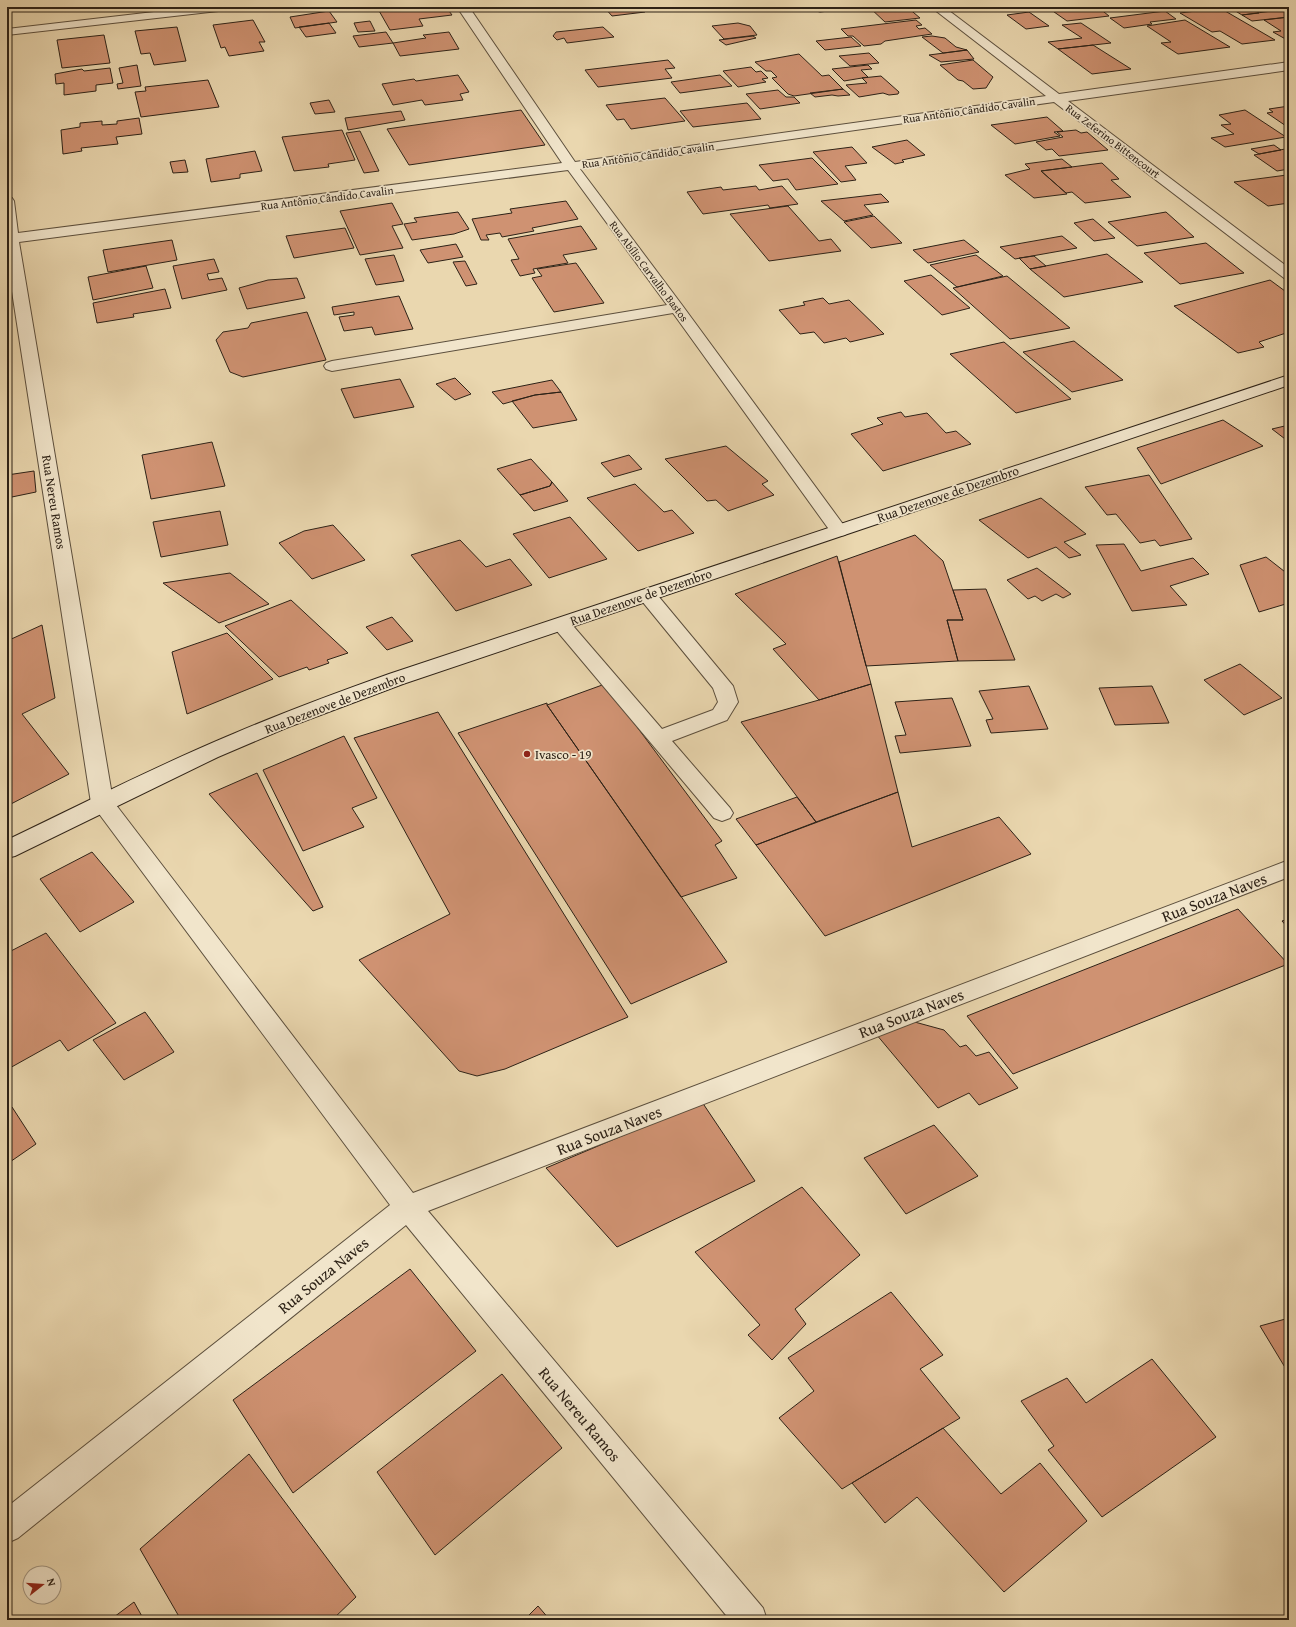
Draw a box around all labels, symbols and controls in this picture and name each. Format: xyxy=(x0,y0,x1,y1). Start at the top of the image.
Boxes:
street label: Rua Antônio Cândido Cavalin xyxy=(902,93,1037,127)
street label: Rua Zeferino Bittencourt xyxy=(1062,100,1164,182)
street label: Rua Antônio Cândido Cavalin xyxy=(581,138,716,172)
street label: Rua Antônio Cândido Cavalin xyxy=(260,182,395,214)
street label: Rua Abílio Carvalho Bastos xyxy=(606,217,692,325)
street label: Rua Nereu Ramos xyxy=(37,453,71,551)
street label: Rua Dezenove de Dezembro xyxy=(874,461,1022,527)
street label: Rua Dezenove de Dezembro xyxy=(567,564,715,630)
street label: Rua Dezenove de Dezembro xyxy=(262,667,408,739)
place label: Ivasco - 19 xyxy=(535,745,592,764)
marker: Ivasco - 19 xyxy=(522,749,532,759)
street label: Rua Souza Naves xyxy=(1158,866,1270,928)
street label: Rua Souza Naves xyxy=(855,982,967,1044)
street label: Rua Souza Naves xyxy=(553,1099,665,1161)
street label: Rua Souza Naves xyxy=(272,1231,374,1319)
street label: Rua Nereu Ramos xyxy=(533,1361,627,1467)
north arrow xyxy=(22,1565,62,1605)
text: N xyxy=(43,1576,60,1589)

